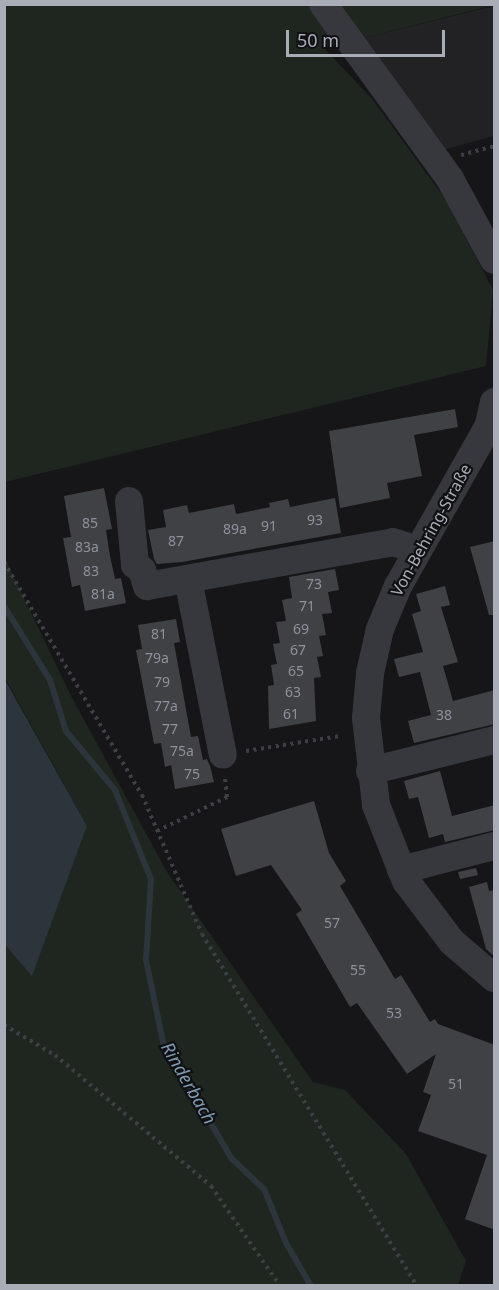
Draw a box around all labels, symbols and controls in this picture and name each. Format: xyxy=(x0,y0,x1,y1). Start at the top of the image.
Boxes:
scale bar xyxy=(289,18,448,56)
text: 50 m xyxy=(297,28,339,52)
street label: Von-Behring-Straße xyxy=(387,461,475,599)
house number: 93 xyxy=(307,512,323,528)
house number: 85 xyxy=(82,515,98,531)
house number: 91 xyxy=(261,518,277,534)
house number: 89a xyxy=(223,521,247,537)
house number: 87 xyxy=(168,533,184,549)
house number: 83a xyxy=(75,539,99,555)
house number: 83 xyxy=(83,563,99,579)
house number: 73 xyxy=(306,576,322,592)
house number: 81a xyxy=(91,586,115,602)
house number: 71 xyxy=(299,598,315,614)
house number: 69 xyxy=(293,621,309,637)
house number: 81 xyxy=(151,626,167,642)
house number: 67 xyxy=(290,642,306,658)
house number: 79a xyxy=(145,650,169,666)
house number: 65 xyxy=(288,663,304,679)
house number: 79 xyxy=(154,674,170,690)
house number: 63 xyxy=(285,684,301,700)
house number: 77a xyxy=(154,698,178,714)
house number: 61 xyxy=(283,706,299,722)
house number: 38 xyxy=(436,707,452,723)
house number: 77 xyxy=(162,721,178,737)
house number: 75a xyxy=(170,743,194,759)
house number: 75 xyxy=(184,766,200,782)
house number: 57 xyxy=(324,915,340,931)
house number: 55 xyxy=(350,962,366,978)
house number: 53 xyxy=(386,1005,402,1021)
water label: Rinderbach xyxy=(157,1038,221,1128)
house number: 51 xyxy=(448,1076,464,1092)

